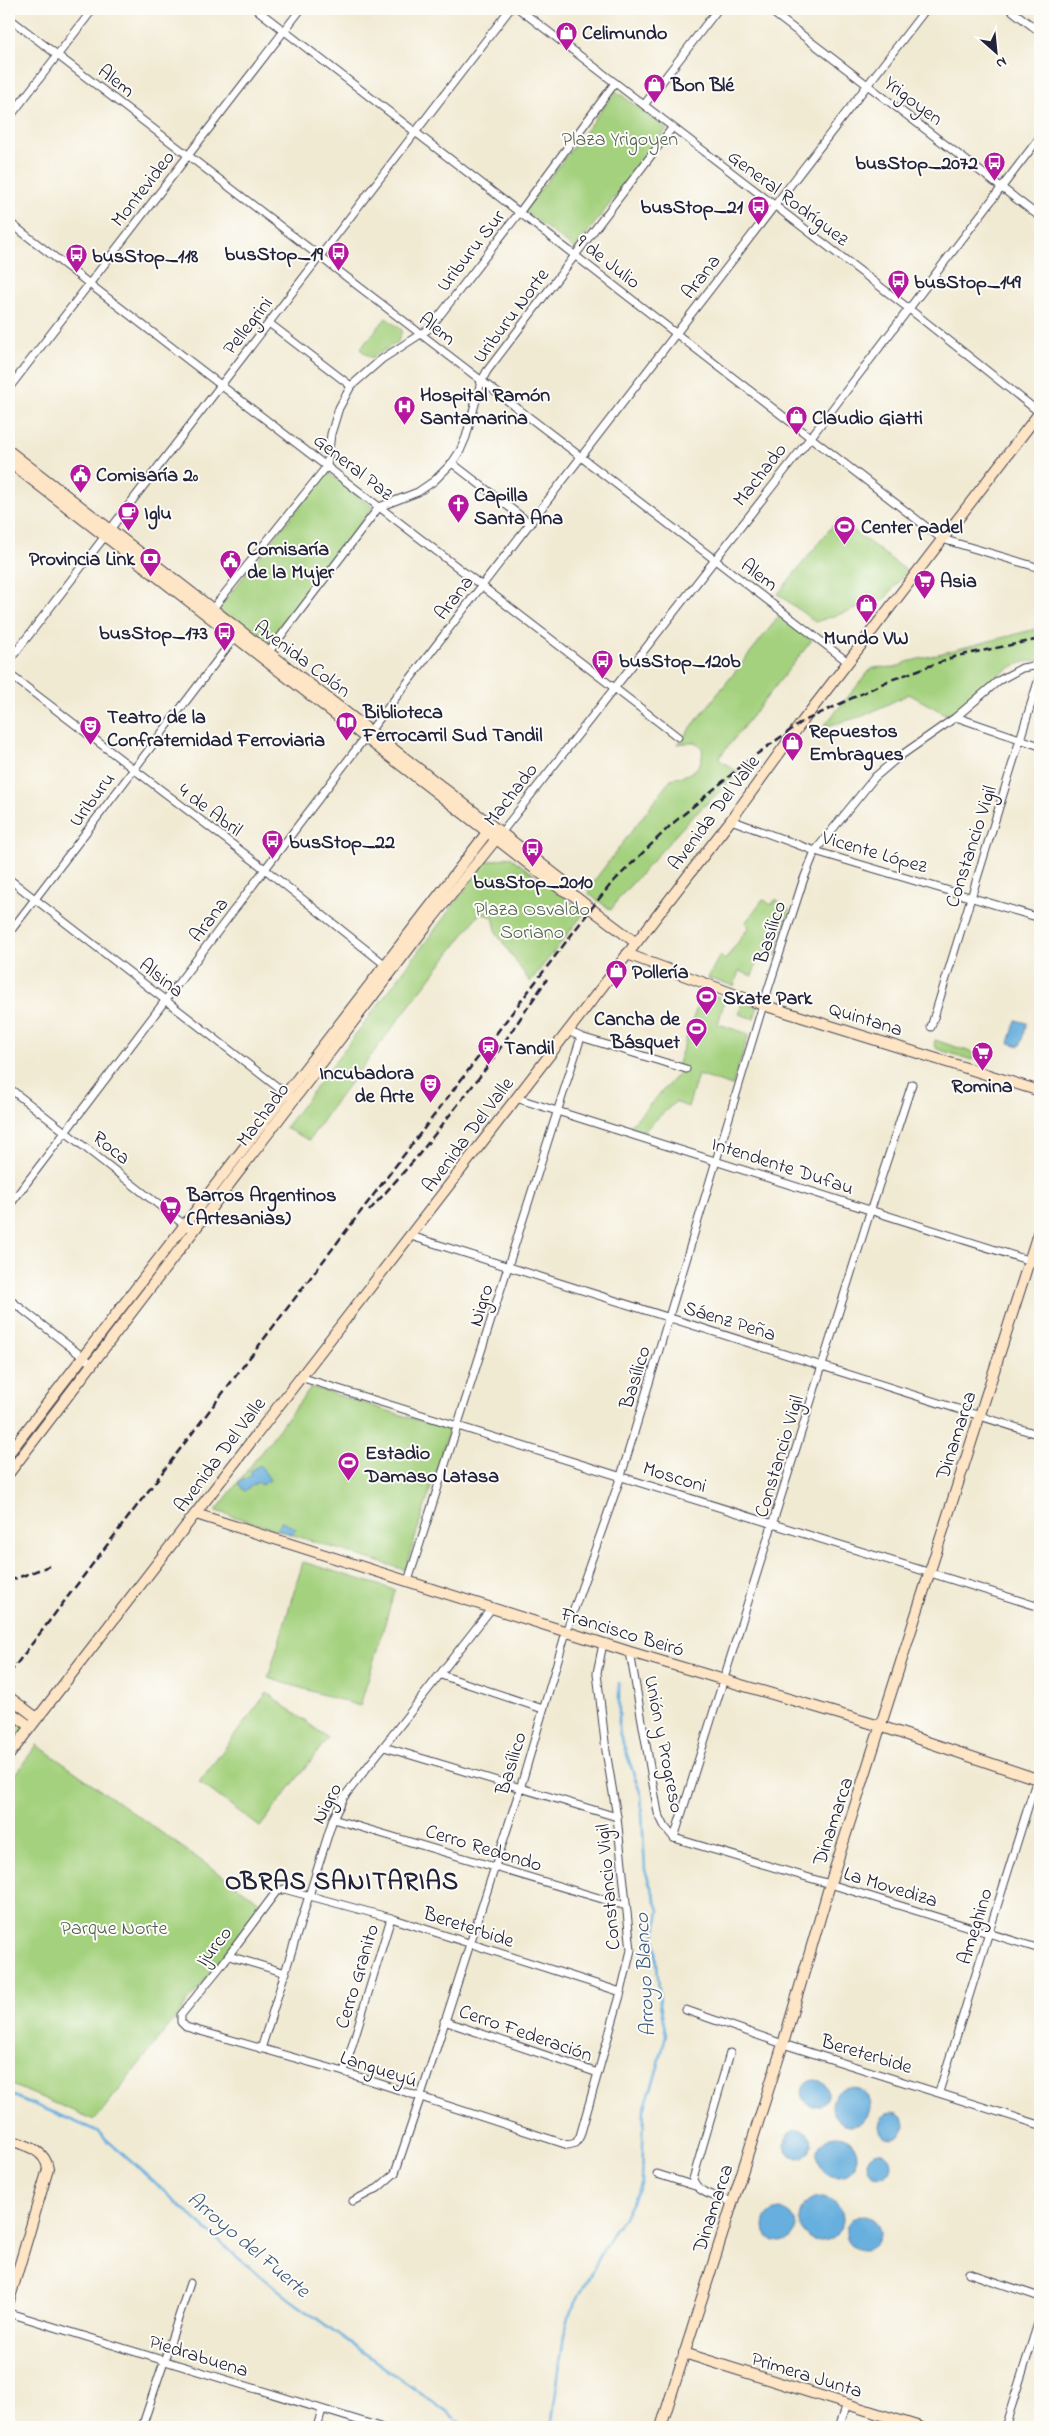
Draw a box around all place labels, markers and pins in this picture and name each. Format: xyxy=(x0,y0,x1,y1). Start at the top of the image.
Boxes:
shop icon: Celimundo xyxy=(554,20,578,51)
place label: Celimundo xyxy=(582,20,667,49)
shop icon: Bon Blé xyxy=(643,72,667,103)
place label: Bon Blé xyxy=(670,72,735,101)
place label: busStop_2072 xyxy=(855,150,978,179)
bus stop icon: busStop_2072 xyxy=(982,150,1006,181)
place label: busStop_21 xyxy=(641,194,744,223)
bus stop icon: busStop_21 xyxy=(747,194,771,225)
place label: busStop_19 xyxy=(225,241,324,270)
bus stop icon: busStop_19 xyxy=(327,241,351,272)
bus stop icon: busStop_118 xyxy=(64,243,88,274)
place label: busStop_118 xyxy=(92,243,199,272)
bus stop icon: busStop_149 xyxy=(886,269,910,300)
place label: busStop_149 xyxy=(914,269,1022,298)
place label: Hospital Ramón Santamarina xyxy=(420,382,550,434)
hospital icon: Hospital Ramón Santamarina xyxy=(392,394,416,425)
shop icon: Claudio Giatti xyxy=(784,405,808,436)
place label: Claudio Giatti xyxy=(812,405,923,434)
public building icon: Comisaría 2º xyxy=(68,462,92,493)
place label: Comisaría 2º xyxy=(96,462,198,491)
place label: Capilla Santa Ana xyxy=(474,482,563,534)
church icon: Capilla Santa Ana xyxy=(446,493,470,524)
cafe icon: Iglu xyxy=(116,500,140,531)
place label: Iglu xyxy=(144,500,172,530)
sports icon: Center padel xyxy=(833,514,857,545)
place label: Center padel xyxy=(861,514,963,543)
place label: Comisaría de la Mujer xyxy=(247,536,335,588)
place label: Provincia Link xyxy=(29,546,136,575)
bank icon: Provincia Link xyxy=(139,546,163,577)
public building icon: Comisaría de la Mujer xyxy=(219,548,243,579)
supermarket icon: Asia xyxy=(912,568,936,599)
place label: Asia xyxy=(940,568,977,597)
shop icon: Mundo VW xyxy=(854,593,878,624)
place label: busStop_173 xyxy=(99,620,208,649)
bus stop icon: busStop_173 xyxy=(212,620,236,651)
place label: Mundo VW xyxy=(824,625,908,654)
bus stop icon: busStop_120b xyxy=(591,648,615,679)
place label: busStop_120b xyxy=(619,648,741,677)
place label: Biblioteca Ferrocarril Sud Tandil xyxy=(362,699,543,751)
place label: Teatro de la Confraternidad Ferroviaria xyxy=(107,704,325,756)
library icon: Biblioteca Ferrocarril Sud Tandil xyxy=(335,711,359,742)
theatre icon: Teatro de la Confraternidad Ferroviaria xyxy=(79,715,103,746)
place label: Repuestos Embragues xyxy=(809,718,904,771)
shop icon: Repuestos Embragues xyxy=(781,730,805,761)
bus stop icon: busStop_22 xyxy=(261,829,285,860)
place label: busStop_22 xyxy=(289,829,395,858)
bus stop icon: busStop_2010 xyxy=(521,837,545,868)
place label: busStop_2010 xyxy=(473,869,593,898)
shop icon: Pollería xyxy=(604,959,628,990)
place label: Pollería xyxy=(632,959,689,988)
sports icon: Skate Park xyxy=(695,985,719,1016)
place label: Skate Park xyxy=(723,985,813,1014)
place label: Cancha de Básquet xyxy=(594,1006,681,1058)
sports icon: Cancha de Básquet xyxy=(684,1017,708,1048)
station icon: Tandil xyxy=(476,1035,500,1066)
place label: Tandil xyxy=(504,1035,554,1064)
supermarket icon: Romina xyxy=(970,1041,994,1072)
place label: Incubadora de Arte xyxy=(319,1060,415,1112)
theatre icon: Incubadora de Arte xyxy=(418,1072,442,1103)
place label: Romina xyxy=(951,1073,1013,1102)
place label: Barros Argentinos (Artesanias) xyxy=(186,1182,336,1234)
supermarket icon: Barros Argentinos (Artesanias) xyxy=(159,1194,183,1225)
place label: Estadio Damaso Latasa xyxy=(364,1440,499,1492)
sports icon: Estadio Damaso Latasa xyxy=(337,1451,361,1482)

